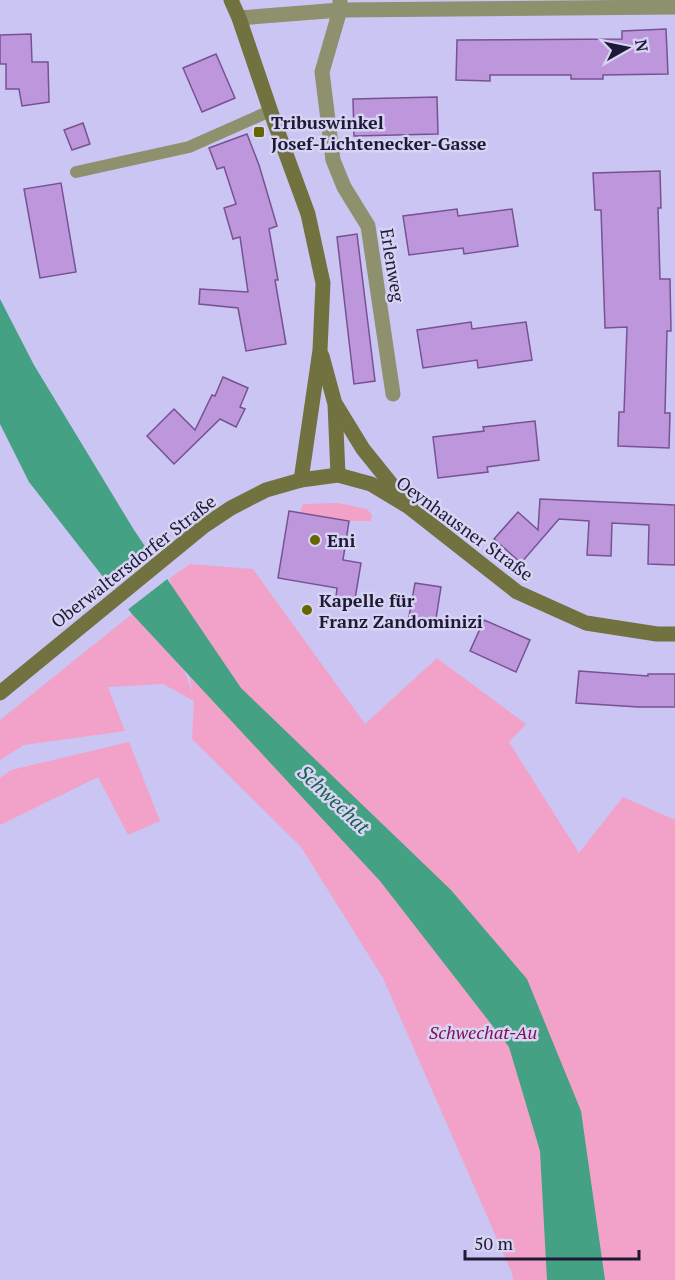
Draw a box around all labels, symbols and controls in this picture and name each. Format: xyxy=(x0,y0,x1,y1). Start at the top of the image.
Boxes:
north arrow xyxy=(597,18,657,78)
text: N xyxy=(630,38,654,53)
place label: Tribuswinkel Josef-Lichtenecker-Gasse xyxy=(271,110,487,155)
marker: Tribuswinkel Josef-Lichtenecker-Gasse xyxy=(252,125,266,139)
street label: Erlenweg xyxy=(375,227,411,304)
street label: Oeynhausner Straße xyxy=(392,470,538,586)
street label: Oberwaltersdorfer Straße xyxy=(46,489,220,633)
place label: Eni xyxy=(327,528,355,552)
marker: Eni xyxy=(308,533,322,547)
place label: Kapelle für Franz Zandominizi xyxy=(319,588,483,633)
marker: Kapelle für Franz Zandominizi xyxy=(300,603,314,617)
water label: Schwechat xyxy=(292,759,377,840)
park label: Schwechat-Au xyxy=(429,1020,537,1044)
scale bar xyxy=(465,1223,639,1261)
text: 50 m xyxy=(474,1231,514,1255)

